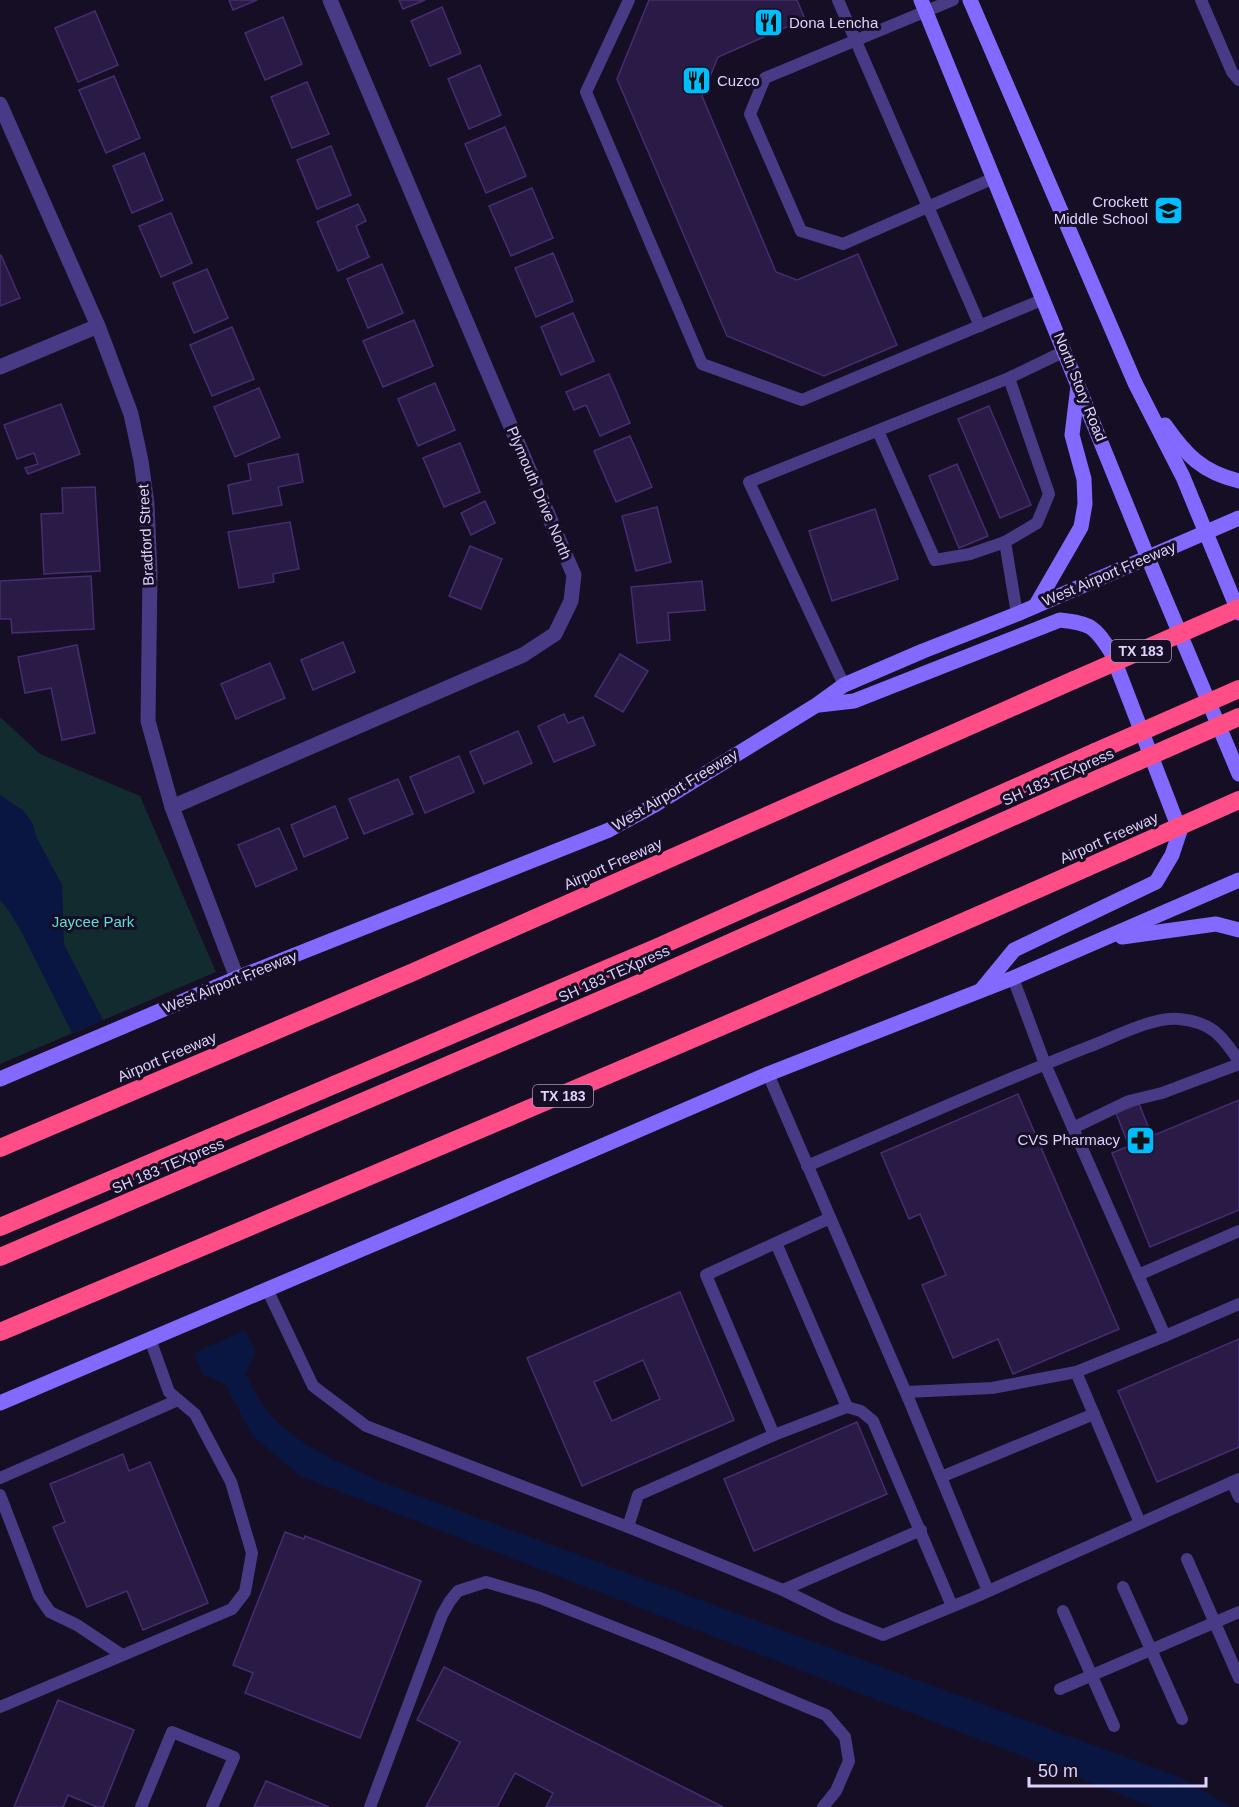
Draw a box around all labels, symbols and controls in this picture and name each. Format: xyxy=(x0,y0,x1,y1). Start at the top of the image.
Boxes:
restaurant icon: Dona Lencha xyxy=(752,7,784,39)
place label: Dona Lencha xyxy=(789,14,879,31)
restaurant icon: Cuzco xyxy=(680,65,712,97)
place label: Cuzco xyxy=(717,72,760,89)
place label: Crockett Middle School xyxy=(1054,193,1149,227)
school or university icon: Crockett Middle School xyxy=(1153,195,1185,227)
street label: North Story Road xyxy=(1051,330,1110,444)
street label: Plymouth Drive North xyxy=(504,424,575,562)
street label: Bradford Street xyxy=(134,483,157,586)
street label: West Airport Freeway xyxy=(1040,538,1178,609)
road number: TX 183 xyxy=(1111,640,1171,662)
street label: SH 183 TEXpress xyxy=(1000,744,1116,809)
street label: West Airport Freeway xyxy=(609,745,741,834)
street label: Airport Freeway xyxy=(1057,808,1161,867)
street label: Airport Freeway xyxy=(561,834,665,893)
park label: Jaycee Park xyxy=(52,913,135,930)
street label: SH 183 TEXpress xyxy=(556,941,672,1006)
street label: West Airport Freeway xyxy=(160,947,300,1016)
street label: Airport Freeway xyxy=(115,1028,219,1085)
road number: TX 183 xyxy=(533,1085,593,1107)
pharmacy icon: CVS Pharmacy xyxy=(1125,1124,1157,1156)
place label: CVS Pharmacy xyxy=(1017,1131,1120,1148)
street label: SH 183 TEXpress xyxy=(109,1134,226,1197)
scale bar xyxy=(1029,1750,1206,1788)
text: 50 m xyxy=(1038,1761,1078,1781)

